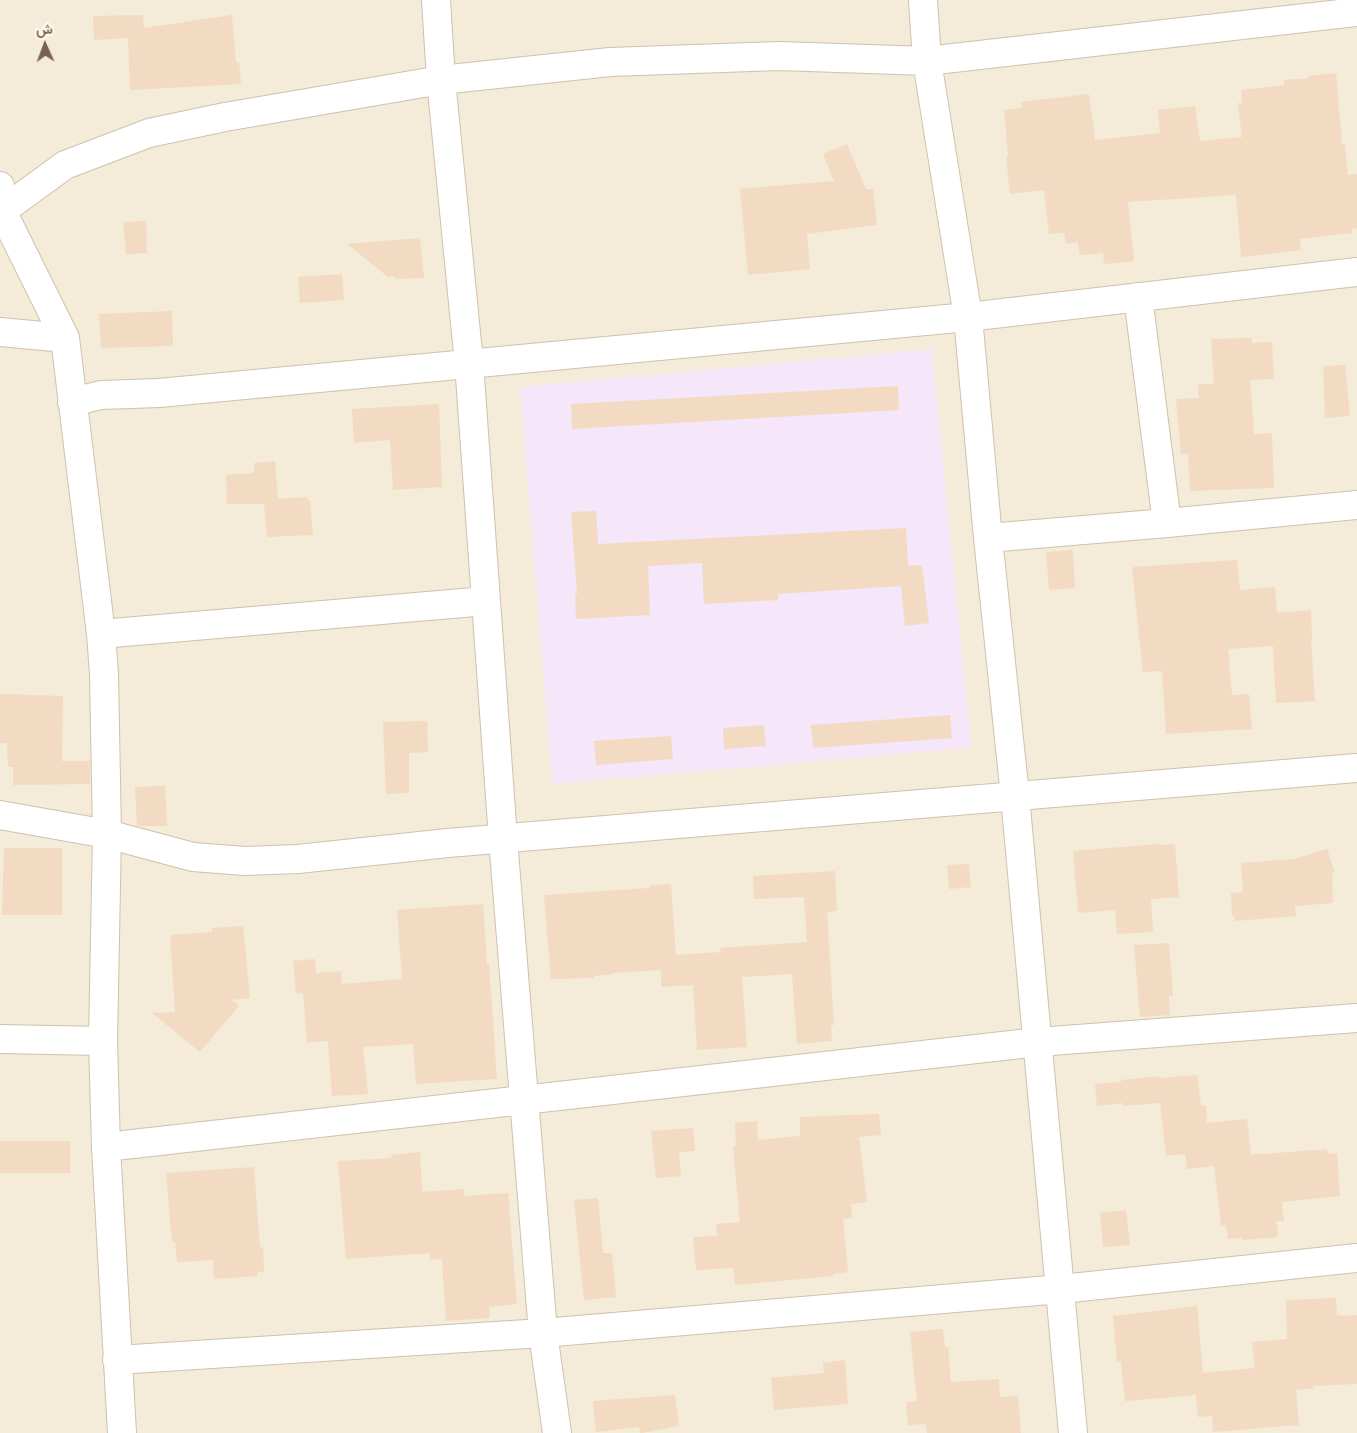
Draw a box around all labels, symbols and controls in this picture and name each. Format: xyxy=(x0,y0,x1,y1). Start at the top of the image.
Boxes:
north arrow xyxy=(20,20,70,70)
text: ش xyxy=(36,21,53,38)

